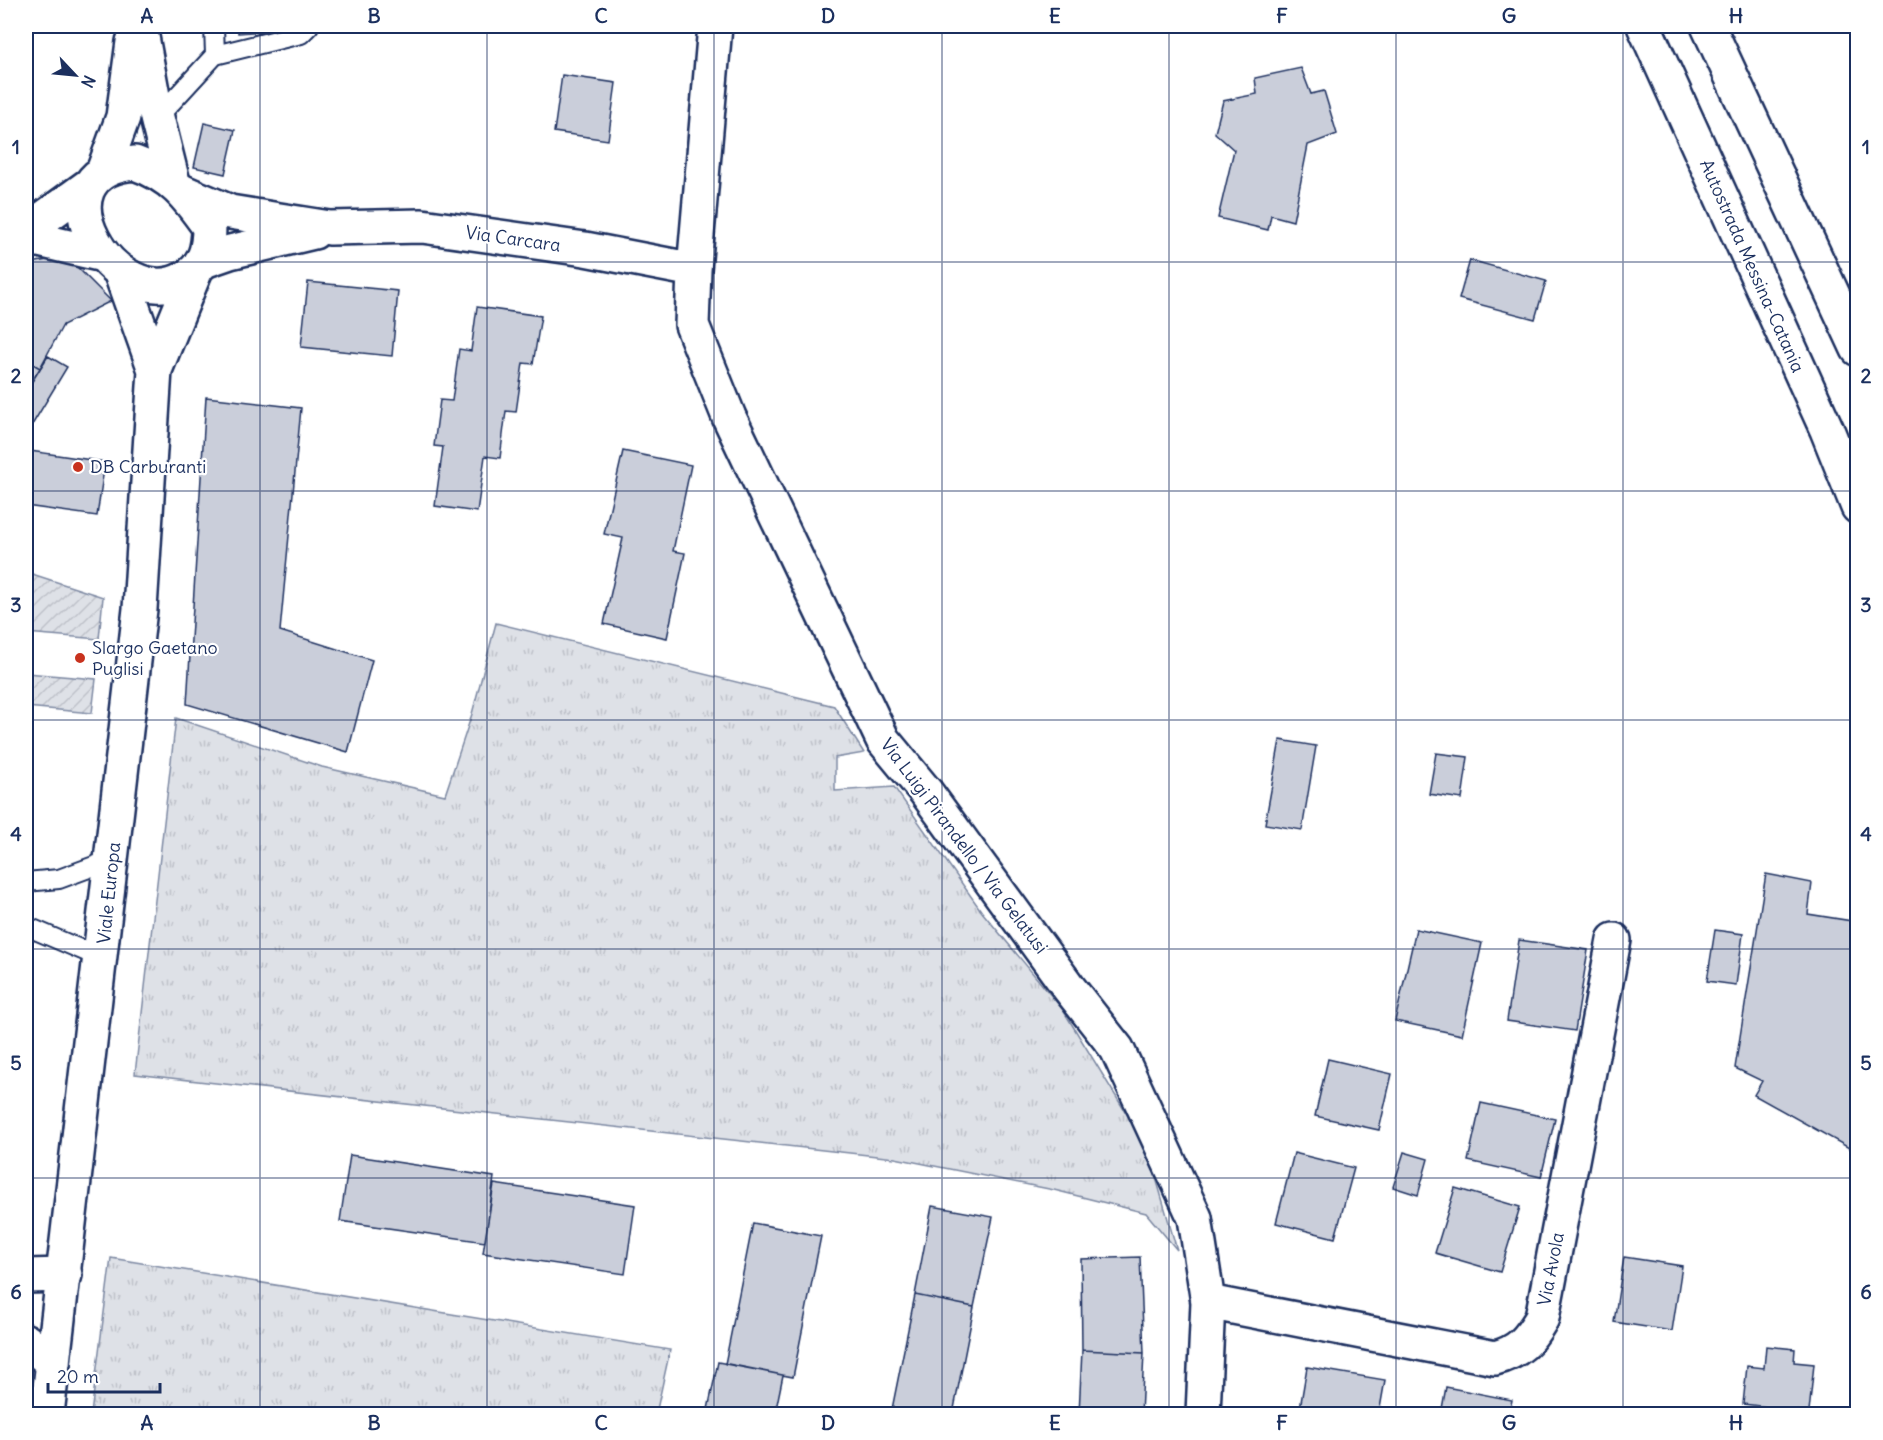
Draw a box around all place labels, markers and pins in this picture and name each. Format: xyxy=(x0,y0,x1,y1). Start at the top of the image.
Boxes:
place label: DB Carburanti xyxy=(90,455,206,478)
marker: DB Carburanti xyxy=(71,460,85,474)
place label: Slargo Gaetano Puglisi xyxy=(92,636,218,680)
marker: Slargo Gaetano Puglisi xyxy=(73,651,87,665)

